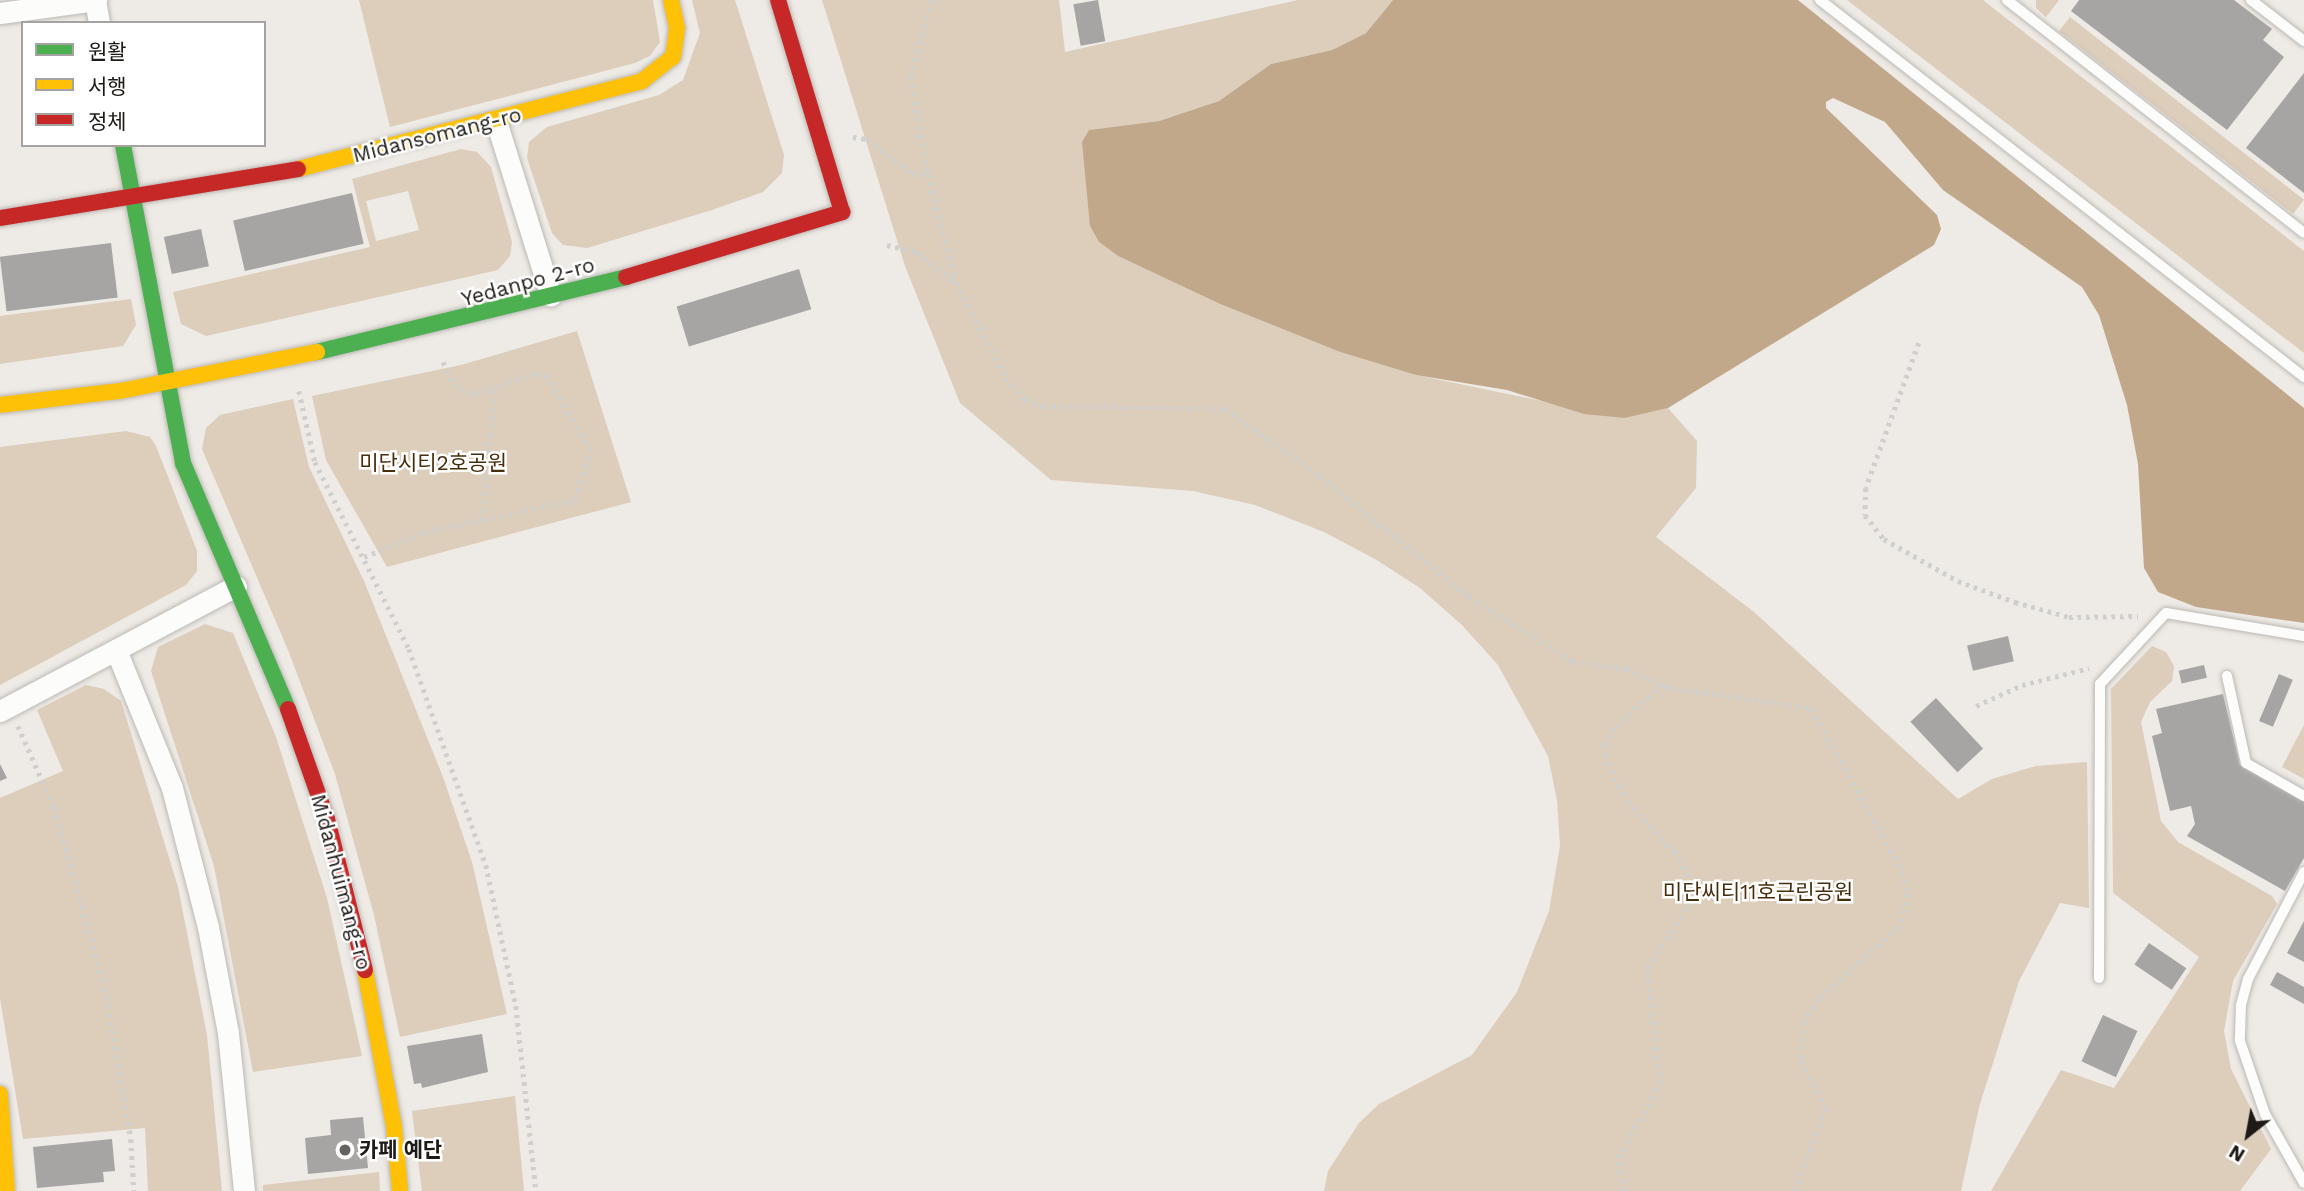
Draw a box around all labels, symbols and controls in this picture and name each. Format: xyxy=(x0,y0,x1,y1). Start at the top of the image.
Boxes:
legend xyxy=(21,21,266,147)
text: 원활 xyxy=(88,39,127,64)
text: 서행 xyxy=(88,74,127,99)
street label: Midansomang-ro xyxy=(350,102,524,168)
text: 정체 xyxy=(88,109,127,134)
street label: Yedanpo 2-ro xyxy=(459,252,597,312)
park label: 미단시티2호공원 xyxy=(359,450,507,476)
street label: Midanhuimang-ro xyxy=(305,791,377,973)
park label: 미단씨티11호근린공원 xyxy=(1663,879,1853,905)
north arrow xyxy=(2213,1100,2283,1170)
place label: 카페 예단 xyxy=(359,1137,442,1163)
text: N xyxy=(2225,1140,2249,1167)
marker: 카페 예단 xyxy=(337,1142,353,1158)

